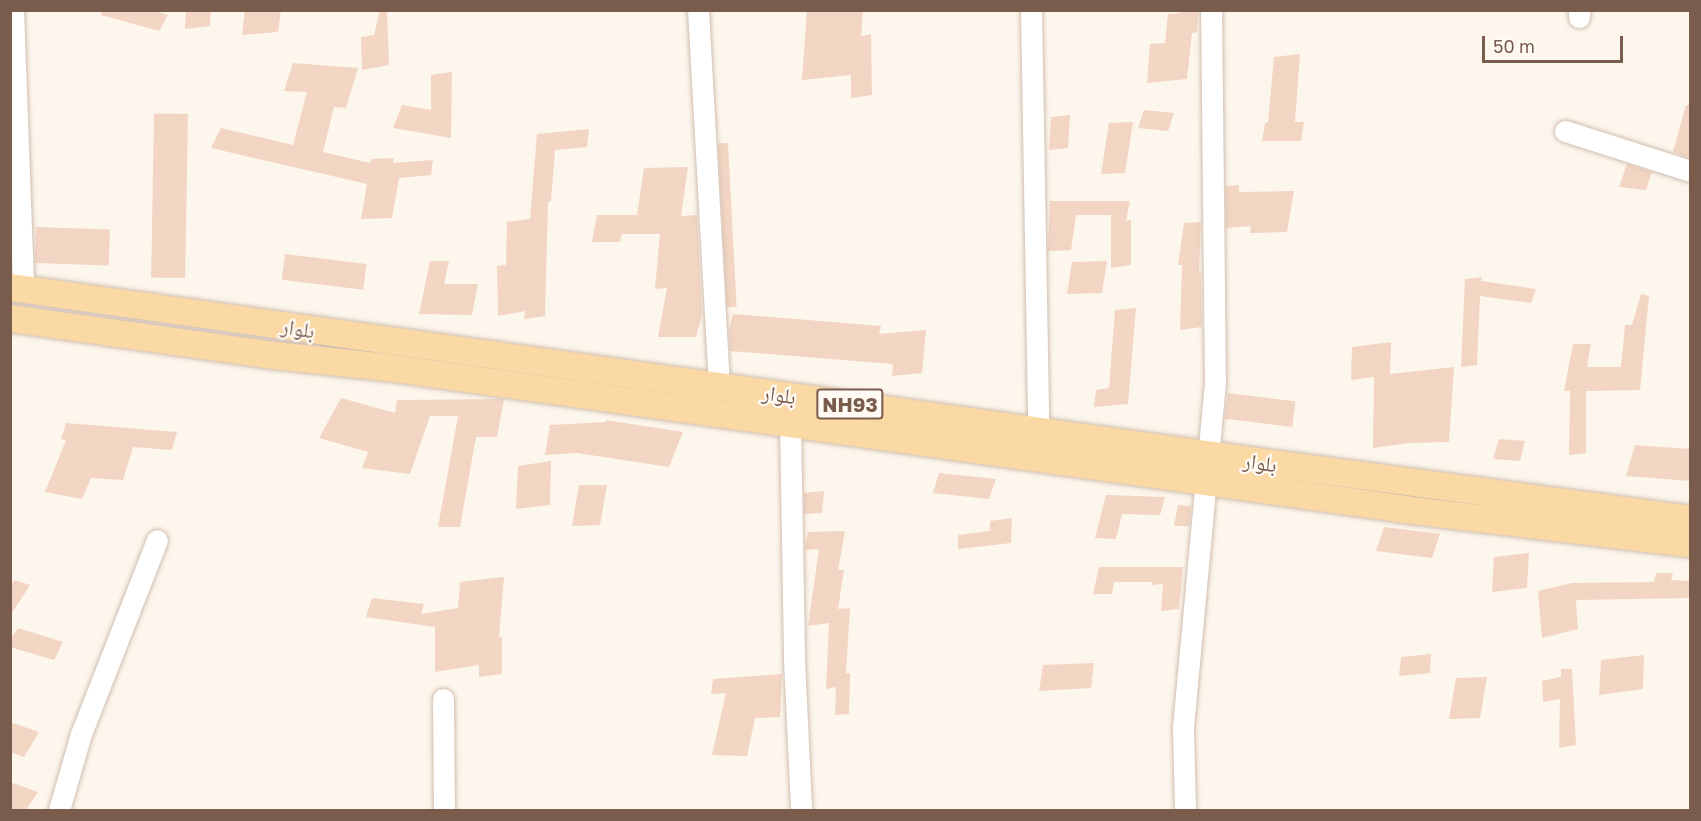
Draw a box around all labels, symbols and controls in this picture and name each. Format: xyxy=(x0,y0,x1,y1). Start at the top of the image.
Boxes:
scale bar xyxy=(1485,24,1626,62)
text: 50 m xyxy=(1493,35,1535,57)
street label: بلوار xyxy=(279,313,317,343)
street label: بلوار xyxy=(760,379,798,409)
road number: NH93 xyxy=(816,387,884,421)
street label: بلوار xyxy=(1241,447,1279,477)

